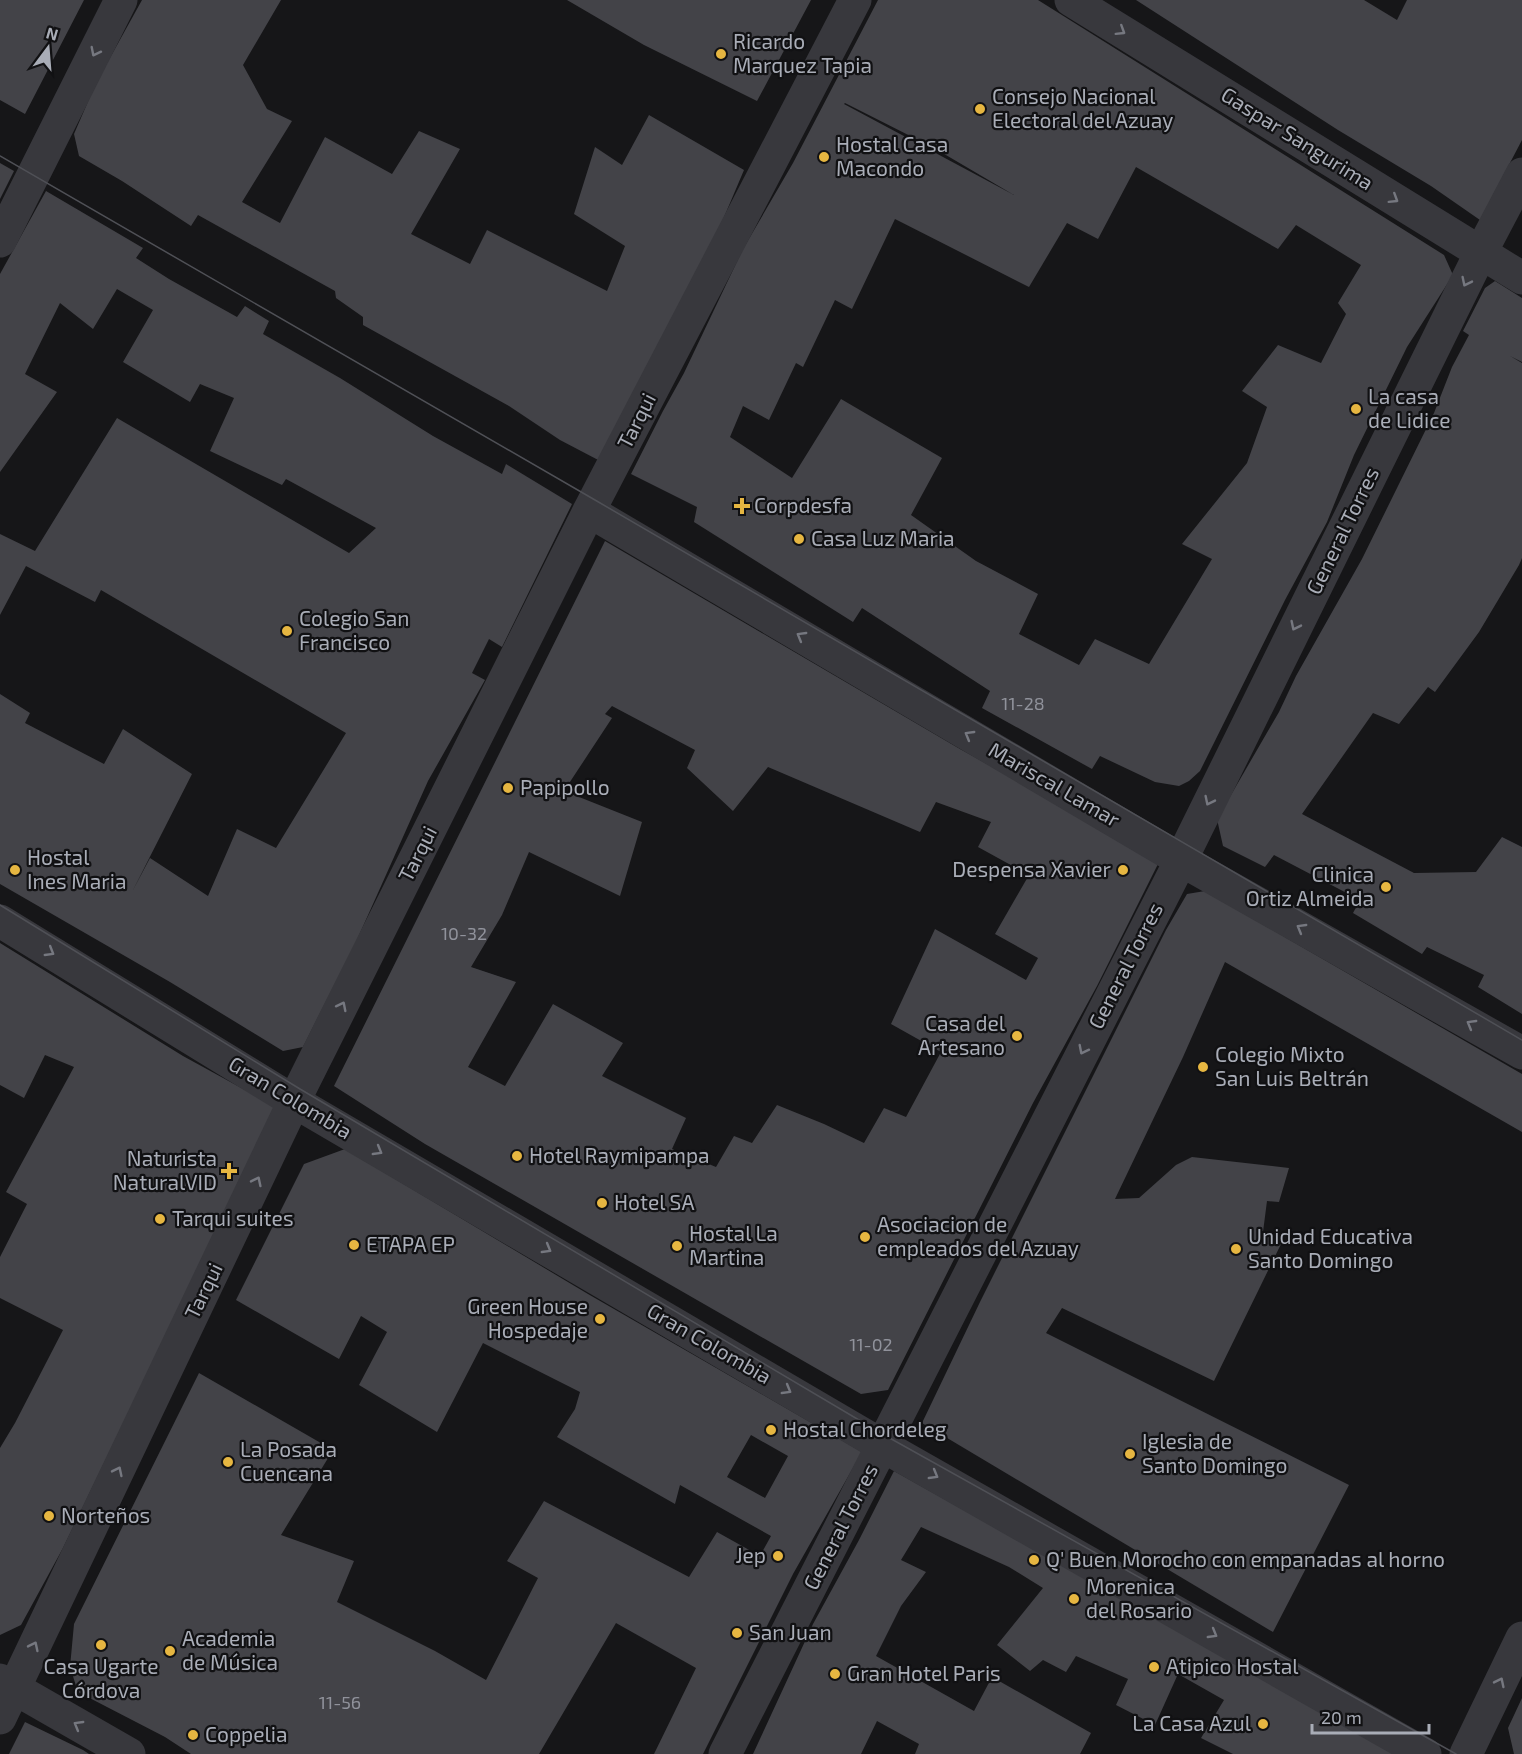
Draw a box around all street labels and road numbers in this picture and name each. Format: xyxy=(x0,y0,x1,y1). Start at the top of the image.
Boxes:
street label: Gaspar Sangurima xyxy=(1217,81,1378,195)
street label: Tarqui xyxy=(611,388,660,452)
street label: General Torres xyxy=(1300,463,1383,598)
street label: Mariscal Lamar xyxy=(985,736,1125,832)
street label: Tarqui xyxy=(392,821,441,885)
street label: General Torres xyxy=(1082,898,1167,1033)
street label: Gran Colombia xyxy=(225,1050,357,1143)
street label: Tarqui xyxy=(178,1258,227,1322)
street label: Gran Colombia xyxy=(643,1297,776,1388)
street label: General Torres xyxy=(797,1459,882,1594)

